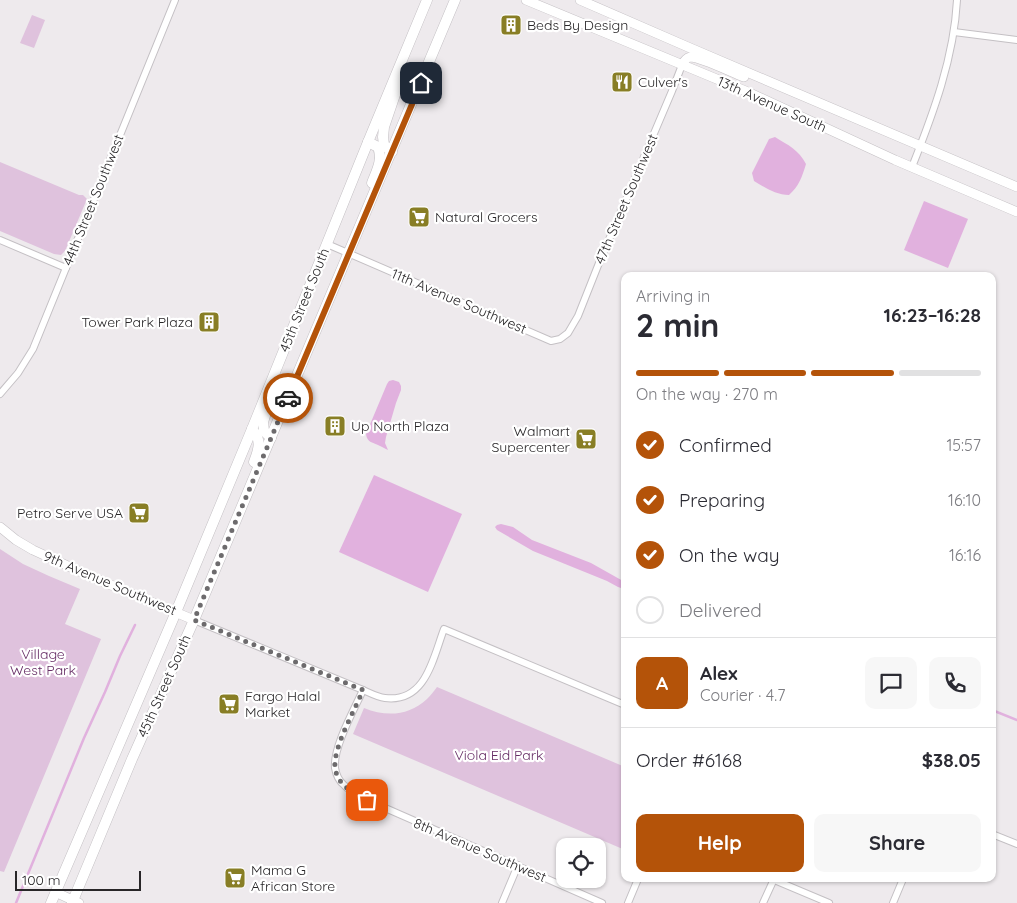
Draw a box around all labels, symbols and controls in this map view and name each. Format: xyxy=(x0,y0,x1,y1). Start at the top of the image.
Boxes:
building icon: Beds By Design xyxy=(499,13,523,37)
place label: Beds By Design xyxy=(527,16,628,34)
pin xyxy=(400,62,442,104)
icon: home xyxy=(407,69,435,97)
restaurant icon: Culver's xyxy=(610,70,634,94)
street label: 13th Avenue South xyxy=(715,72,829,136)
place label: Culver's xyxy=(638,73,688,91)
street label: 44th Street Southwest xyxy=(58,131,128,268)
street label: 47th Street Southwest xyxy=(590,131,662,267)
supermarket icon: Natural Grocers xyxy=(407,205,431,229)
place label: Natural Grocers xyxy=(435,208,538,226)
street label: 45th Street South xyxy=(275,245,333,355)
street label: 11th Avenue Southwest xyxy=(389,264,530,338)
text: Arriving in xyxy=(636,286,710,306)
text: 16:23–16:28 xyxy=(884,303,981,327)
text: 2 min xyxy=(636,305,719,345)
building icon: Tower Park Plaza xyxy=(197,310,221,334)
place label: Tower Park Plaza xyxy=(81,313,193,331)
courier xyxy=(263,373,313,423)
icon: car xyxy=(274,384,302,412)
text: On the way · 270 m xyxy=(636,384,778,404)
building icon: Up North Plaza xyxy=(323,414,347,438)
place label: Up North Plaza xyxy=(351,417,449,435)
place label: Walmart Supercenter xyxy=(491,422,571,456)
supermarket icon: Walmart Supercenter xyxy=(574,427,598,451)
icon: check xyxy=(636,431,664,459)
text: Confirmed xyxy=(679,433,772,457)
text: 15:57 xyxy=(946,435,981,455)
icon: check xyxy=(636,486,664,514)
text: Preparing xyxy=(679,488,765,512)
text: 16:10 xyxy=(948,490,981,510)
supermarket icon: Petro Serve USA xyxy=(127,501,151,525)
place label: Petro Serve USA xyxy=(17,504,123,522)
icon: check xyxy=(636,541,664,569)
text: On the way xyxy=(679,543,780,567)
text: 16:16 xyxy=(949,545,981,565)
street label: 9th Avenue Southwest xyxy=(41,547,179,619)
text: Delivered xyxy=(679,598,762,622)
street label: 45th Street South xyxy=(133,632,195,740)
park label: Village West Park xyxy=(10,645,76,679)
button: chat xyxy=(865,657,917,709)
button: phone xyxy=(929,657,981,709)
text: Alex xyxy=(700,661,738,685)
text: A xyxy=(656,671,668,695)
text: Courier · 4.7 xyxy=(700,685,785,705)
place label: Fargo Halal Market xyxy=(245,687,321,721)
supermarket icon: Fargo Halal Market xyxy=(217,692,241,716)
park label: Viola Eid Park xyxy=(454,746,544,764)
text: Order #6168 xyxy=(636,748,742,772)
text: $38.05 xyxy=(922,748,981,772)
pin xyxy=(346,779,388,821)
icon: bag xyxy=(353,786,381,814)
street label: 8th Avenue Southwest xyxy=(411,814,549,886)
button: Help xyxy=(636,814,804,872)
button: Share xyxy=(814,814,981,872)
map controls xyxy=(556,838,606,888)
button: locate xyxy=(556,838,606,888)
place label: Mama G African Store xyxy=(251,861,335,895)
supermarket icon: Mama G African Store xyxy=(223,866,247,890)
scale bar xyxy=(15,868,141,891)
text: 100 m xyxy=(22,871,60,889)

